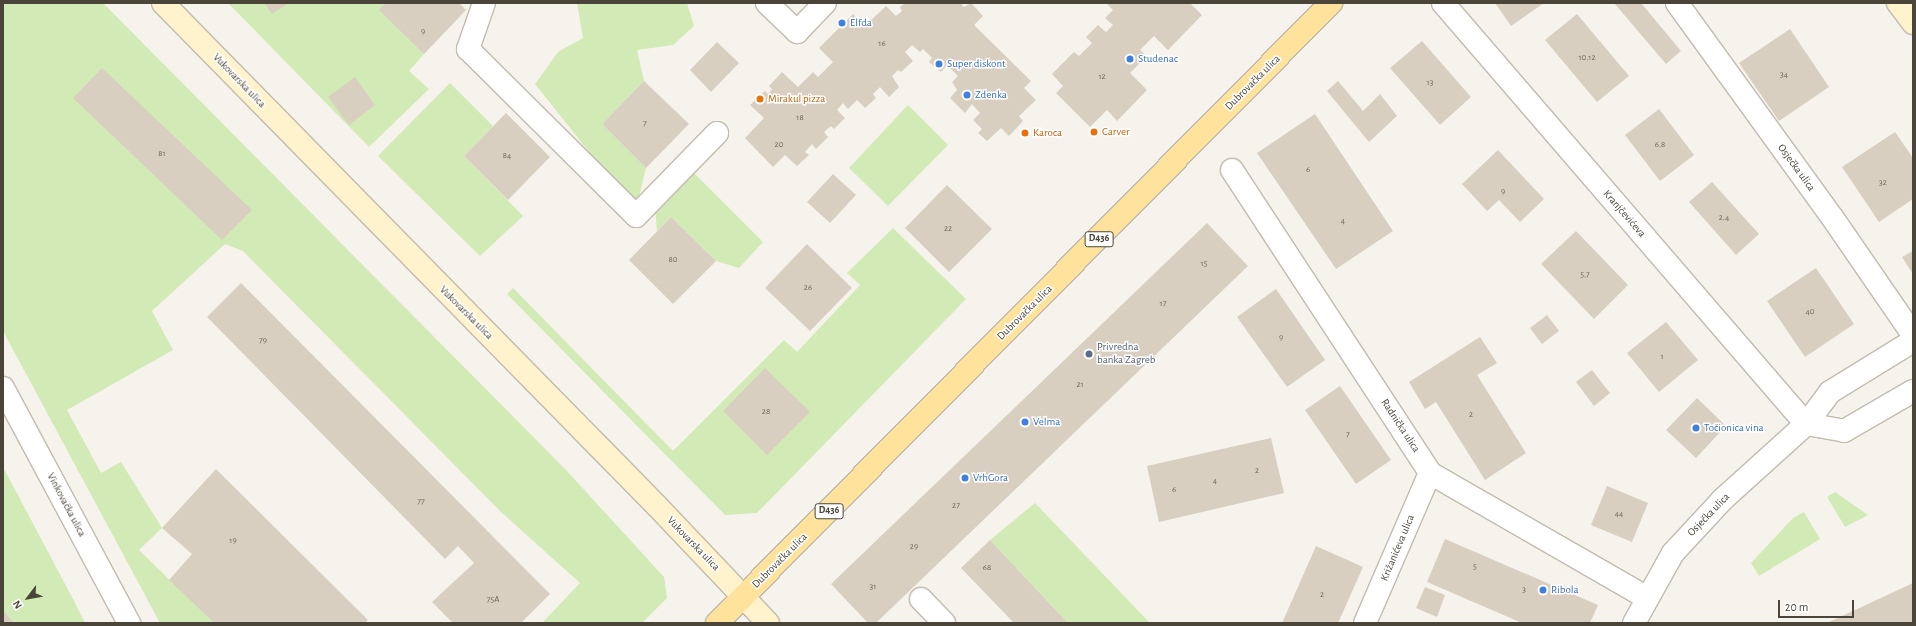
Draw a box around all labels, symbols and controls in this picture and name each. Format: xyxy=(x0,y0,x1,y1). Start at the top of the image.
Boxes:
place label: Elfda xyxy=(850,16,872,30)
marker: Elfda xyxy=(837,18,847,28)
house number: 9 xyxy=(421,27,425,37)
house number: 16 xyxy=(878,39,886,49)
street label: Vukovarska ulica xyxy=(210,51,268,111)
place label: Studenac xyxy=(1138,52,1178,66)
street label: Dubrovačka ulica xyxy=(1223,53,1283,113)
house number: 10,12 xyxy=(1578,53,1596,63)
marker: Studenac xyxy=(1125,54,1135,64)
place label: Super diskont xyxy=(947,57,1006,71)
marker: Super diskont xyxy=(934,59,944,69)
house number: 34 xyxy=(1780,70,1788,80)
house number: 12 xyxy=(1098,72,1106,82)
house number: 13 xyxy=(1427,78,1433,88)
place label: Zdenka xyxy=(975,88,1007,102)
marker: Zdenka xyxy=(962,90,972,100)
place label: Mirakul pizza xyxy=(768,92,825,106)
marker: Mirakul pizza xyxy=(755,94,765,104)
house number: 18 xyxy=(796,113,804,123)
house number: 7 xyxy=(643,119,647,129)
place label: Carver xyxy=(1102,125,1129,139)
place label: Karoca xyxy=(1033,126,1062,140)
marker: Carver xyxy=(1089,127,1099,137)
marker: Karoca xyxy=(1020,128,1030,138)
house number: 20 xyxy=(775,140,783,150)
house number: 6,8 xyxy=(1655,140,1665,150)
street label: Osječka ulica xyxy=(1774,142,1818,194)
house number: 81 xyxy=(158,149,166,159)
house number: 84 xyxy=(503,151,511,161)
house number: 6 xyxy=(1306,165,1310,175)
house number: 32 xyxy=(1879,178,1887,188)
house number: 9 xyxy=(1501,187,1505,197)
street label: Kranjčevićeva xyxy=(1600,188,1648,240)
house number: 2,4 xyxy=(1719,213,1729,223)
house number: 4 xyxy=(1341,216,1345,226)
house number: 22 xyxy=(944,224,952,234)
road number: D436 xyxy=(1084,231,1114,247)
house number: 80 xyxy=(668,255,678,265)
house number: 15 xyxy=(1201,259,1207,269)
house number: 5,7 xyxy=(1580,270,1590,280)
street label: Vukovarska ulica xyxy=(436,283,496,343)
house number: 26 xyxy=(804,283,812,293)
street label: Dubrovačka ulica xyxy=(995,283,1055,343)
house number: 17 xyxy=(1160,299,1166,309)
house number: 40 xyxy=(1805,307,1815,317)
house number: 9 xyxy=(1279,333,1283,343)
house number: 79 xyxy=(259,336,267,346)
place label: Privredna banka Zagreb xyxy=(1097,341,1156,367)
marker: Privredna banka Zagreb xyxy=(1084,349,1094,359)
house number: 1 xyxy=(1660,352,1664,362)
house number: 21 xyxy=(1076,380,1084,390)
street label: Radnička ulica xyxy=(1378,397,1422,455)
house number: 28 xyxy=(762,407,770,417)
house number: 2 xyxy=(1469,410,1473,420)
place label: Velma xyxy=(1033,415,1060,429)
marker: Velma xyxy=(1020,417,1030,427)
place label: Točionica vina xyxy=(1704,421,1764,435)
marker: Točionica vina xyxy=(1691,423,1701,433)
house number: 7 xyxy=(1346,430,1350,440)
house number: 2 xyxy=(1255,466,1259,476)
street label: Vinkovačka ulica xyxy=(44,471,88,539)
place label: VrhGora xyxy=(973,471,1008,485)
marker: VrhGora xyxy=(960,473,970,483)
house number: 4 xyxy=(1213,476,1217,486)
house number: 6 xyxy=(1172,485,1176,495)
street label: Osječka ulica xyxy=(1685,491,1733,539)
house number: 77 xyxy=(417,497,425,507)
house number: 27 xyxy=(952,501,960,511)
road number: D436 xyxy=(814,503,844,519)
house number: 44 xyxy=(1615,509,1623,519)
street label: Križanićeva ulica xyxy=(1378,513,1418,583)
street label: Vukovarska ulica xyxy=(664,514,722,574)
street label: Dubrovačka ulica xyxy=(750,531,810,591)
house number: 19 xyxy=(229,536,237,546)
house number: 29 xyxy=(910,542,918,552)
house number: 5 xyxy=(1473,562,1477,572)
house number: 68 xyxy=(983,563,991,573)
north arrow xyxy=(8,578,48,618)
house number: 31 xyxy=(870,582,876,592)
place label: Ribola xyxy=(1551,583,1579,597)
house number: 3 xyxy=(1522,585,1526,595)
marker: Ribola xyxy=(1538,585,1548,595)
house number: 2 xyxy=(1320,590,1324,600)
scale bar xyxy=(1780,592,1856,618)
house number: 75A xyxy=(487,595,499,605)
text: N xyxy=(11,598,24,611)
text: 20 m xyxy=(1785,601,1808,613)

